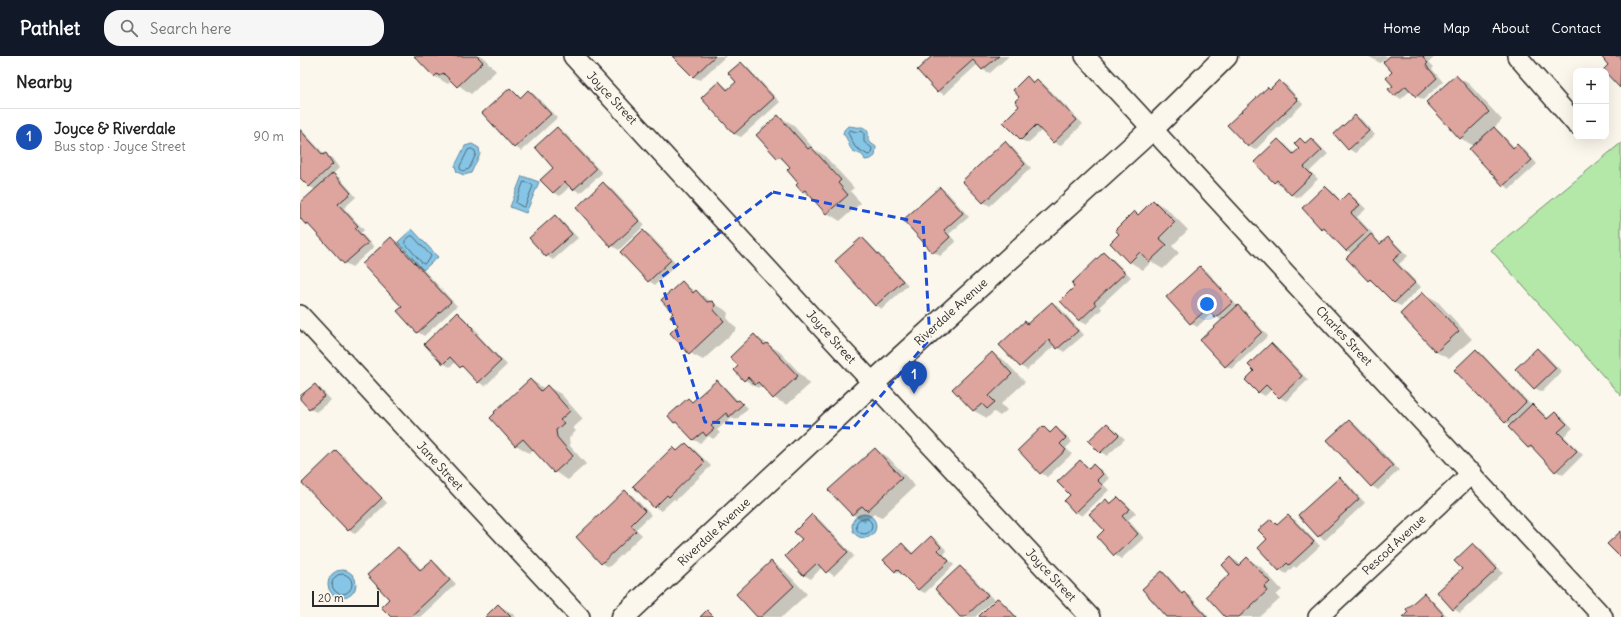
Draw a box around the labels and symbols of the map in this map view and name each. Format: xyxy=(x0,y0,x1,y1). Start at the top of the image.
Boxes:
street label: Joyce Street xyxy=(584,68,641,127)
street label: Riverdale Avenue xyxy=(911,275,990,348)
your location xyxy=(1197,294,1217,314)
street label: Charles Street xyxy=(1313,303,1376,369)
street label: Joyce Street xyxy=(803,307,859,367)
pin: 1 xyxy=(901,361,927,394)
street label: Jane Street xyxy=(414,438,467,493)
street label: Riverdale Avenue xyxy=(674,494,753,569)
street label: Pescod Avenue xyxy=(1359,511,1429,578)
street label: Joyce Street xyxy=(1023,545,1080,604)
scale bar xyxy=(312,589,379,608)

